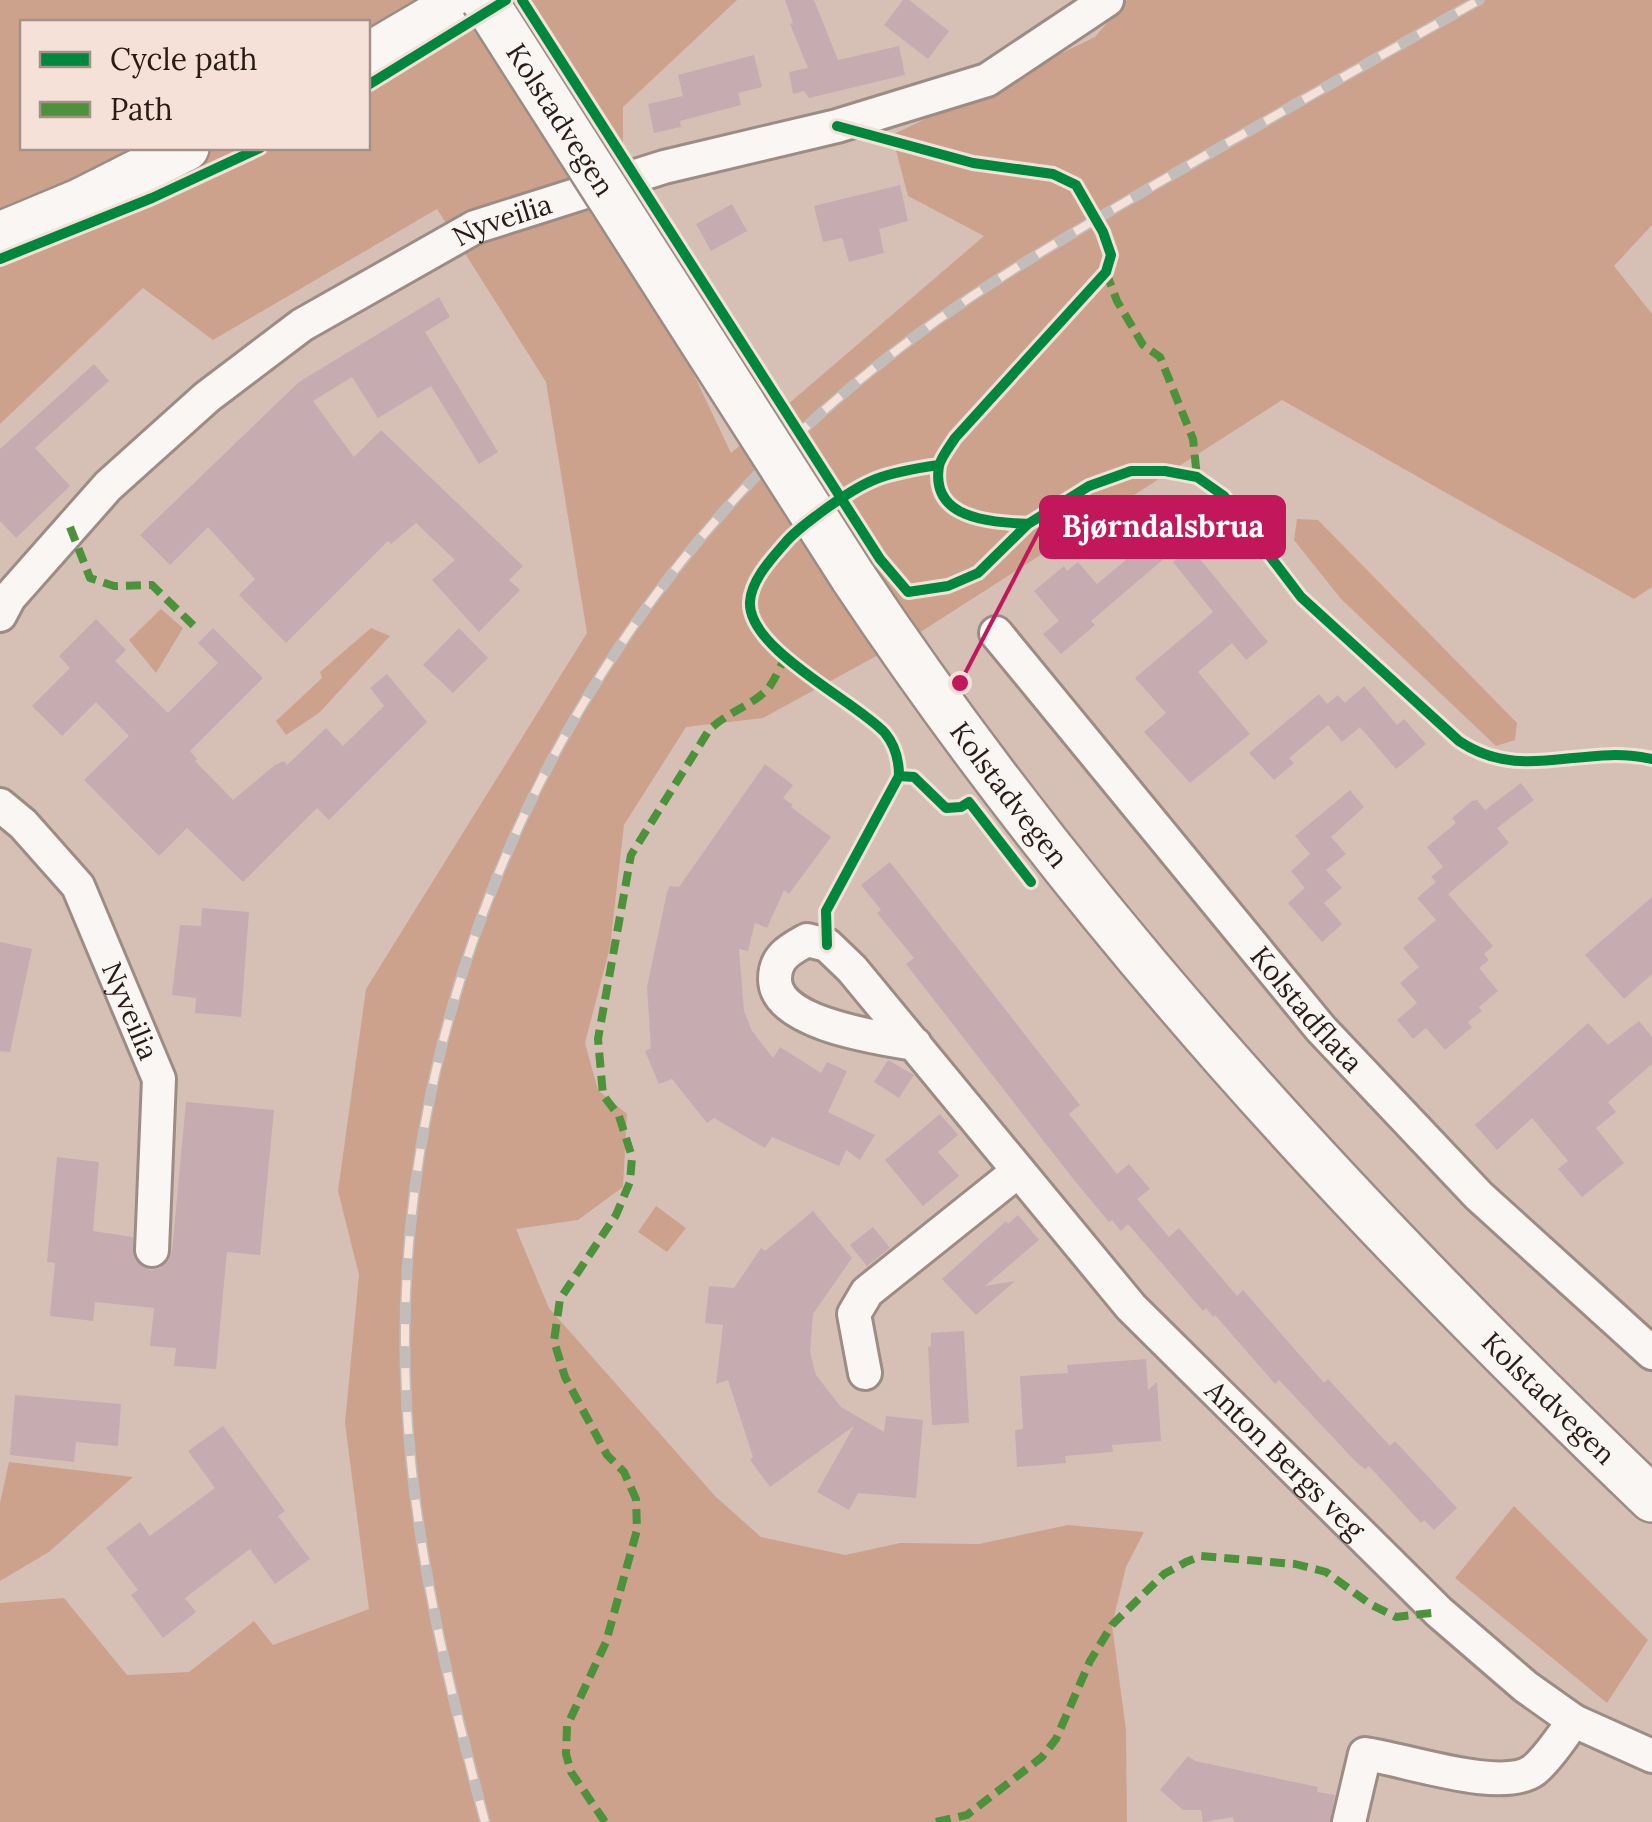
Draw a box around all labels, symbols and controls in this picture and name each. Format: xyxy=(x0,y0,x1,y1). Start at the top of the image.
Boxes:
legend xyxy=(20,20,370,150)
street label: Kolstadvegen xyxy=(498,36,623,203)
text: Cycle path xyxy=(110,40,258,79)
text: Path xyxy=(110,90,173,128)
street label: Nyveilia xyxy=(446,186,556,254)
callout: Bjørndalsbrua xyxy=(1041,497,1284,557)
text: Bjørndalsbrua xyxy=(1062,507,1265,546)
street label: Kolstadvegen xyxy=(942,715,1077,875)
street label: Kolstadflata xyxy=(1242,939,1371,1080)
street label: Nyveilia xyxy=(94,956,167,1065)
street label: Kolstadvegen xyxy=(1474,1324,1623,1472)
street label: Anton Bergs veg xyxy=(1197,1372,1373,1547)

